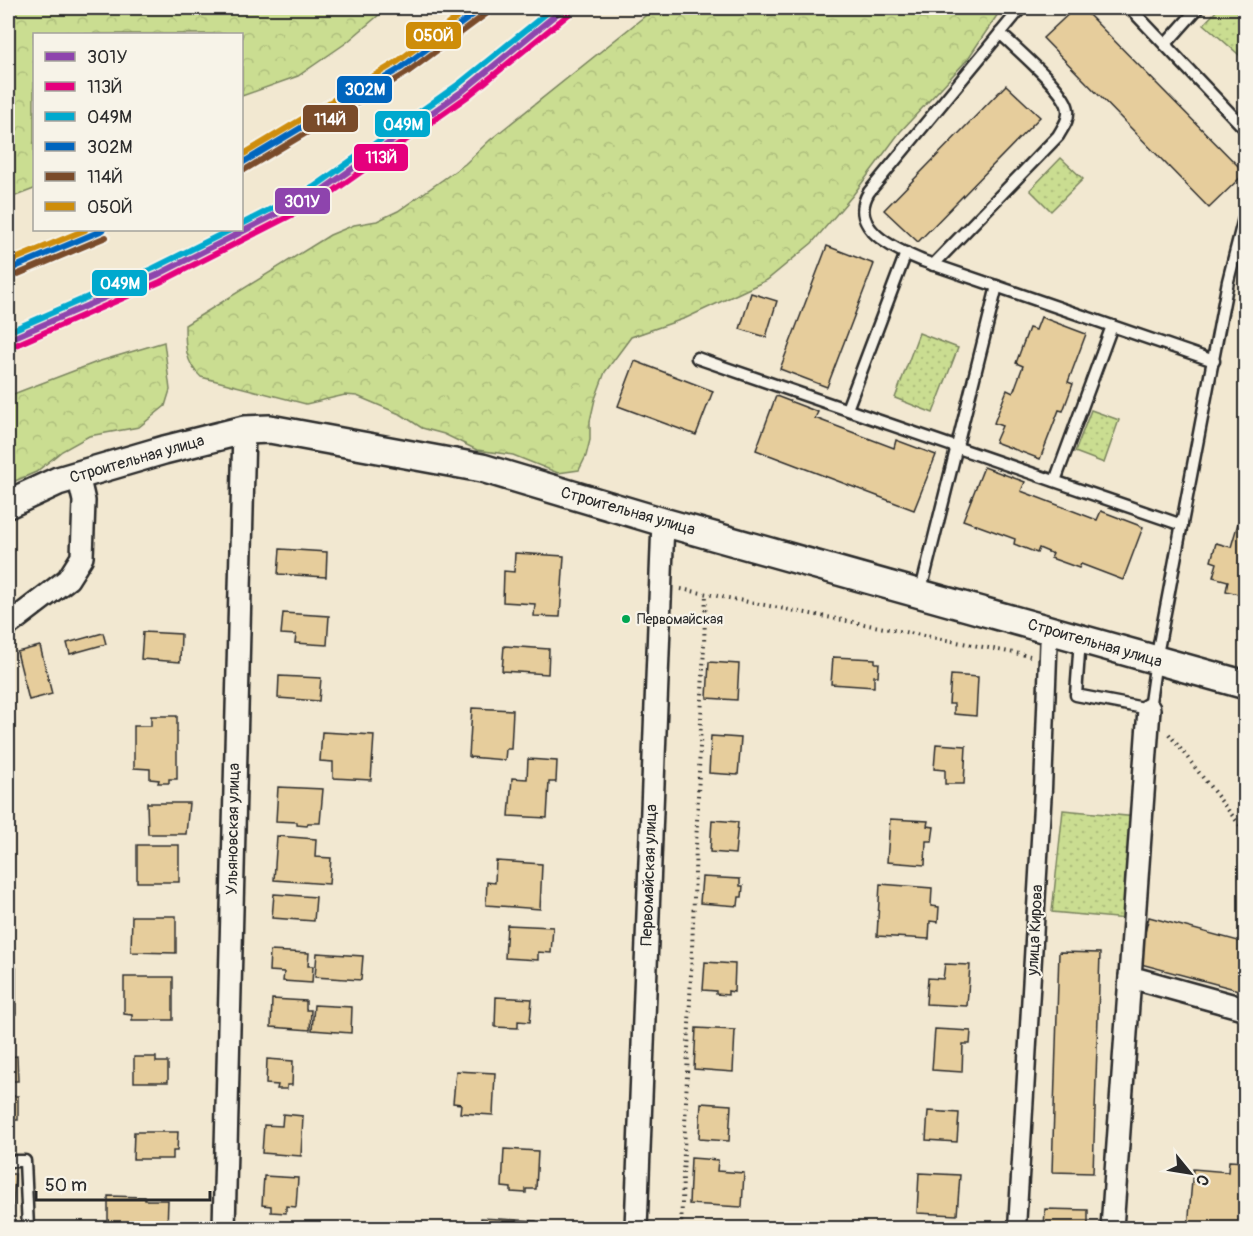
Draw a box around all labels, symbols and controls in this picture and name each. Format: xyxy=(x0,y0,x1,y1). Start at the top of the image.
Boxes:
line badge: 050Й xyxy=(405,21,462,50)
text: 050Й xyxy=(413,26,453,46)
legend xyxy=(33,33,243,231)
text: 301У xyxy=(87,46,127,69)
line badge: 302М xyxy=(336,75,393,104)
text: 113Й xyxy=(87,76,122,99)
text: 302М xyxy=(345,80,386,100)
line badge: 114Й xyxy=(302,104,359,133)
text: 049М xyxy=(87,106,132,129)
text: 114Й xyxy=(314,110,346,130)
line badge: 049М xyxy=(374,110,431,138)
text: 049М xyxy=(383,115,423,135)
text: 302М xyxy=(87,136,132,159)
line badge: 113Й xyxy=(353,143,409,172)
text: 113Й xyxy=(365,148,397,168)
text: 114Й xyxy=(87,166,123,189)
line badge: 301У xyxy=(274,187,331,215)
text: 301У xyxy=(284,192,320,212)
text: 050Й xyxy=(87,196,132,219)
line badge: 049М xyxy=(91,269,148,297)
text: 049М xyxy=(100,274,140,294)
street label: Строительная улица xyxy=(67,430,207,488)
street label: Строительная улица xyxy=(558,482,698,540)
place label: Первомайская xyxy=(637,611,723,628)
marker: Первомайская xyxy=(620,613,632,625)
street label: Строительная улица xyxy=(1025,614,1165,672)
street label: Ульяновская улица xyxy=(222,763,244,895)
street label: Первомайская улица xyxy=(637,804,661,946)
street label: улица Кирова xyxy=(1023,884,1047,977)
north arrow xyxy=(1160,1143,1220,1203)
scale bar xyxy=(36,1164,210,1202)
text: С xyxy=(1191,1171,1213,1189)
text: 50 m xyxy=(45,1174,87,1197)

